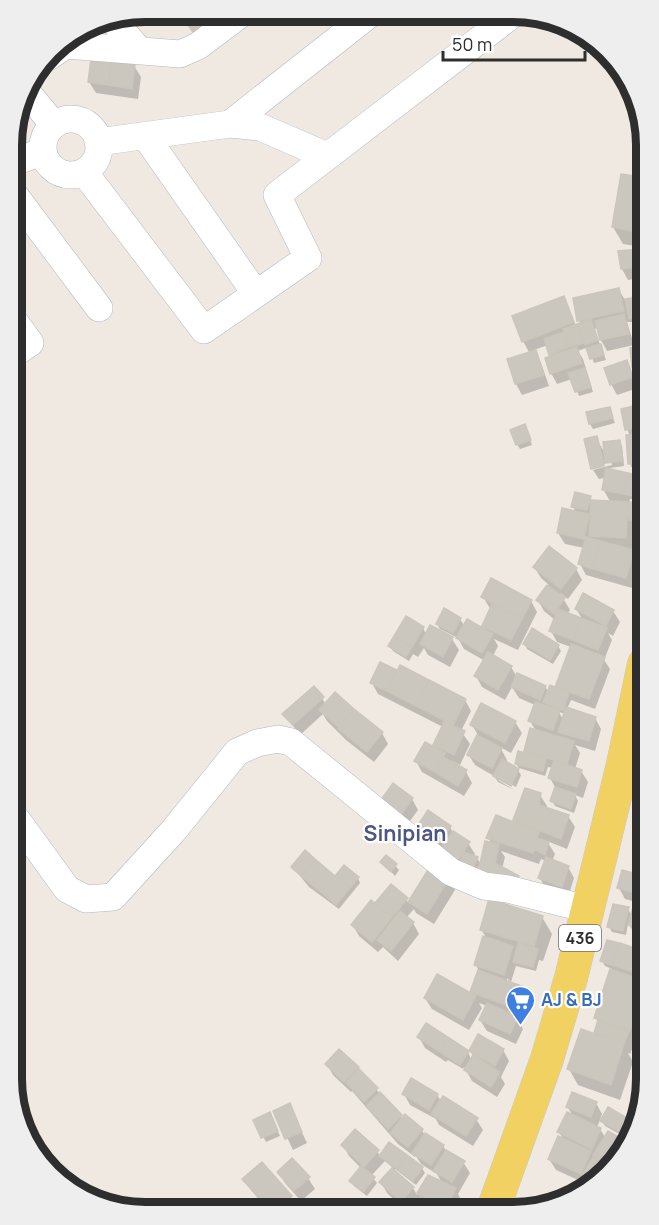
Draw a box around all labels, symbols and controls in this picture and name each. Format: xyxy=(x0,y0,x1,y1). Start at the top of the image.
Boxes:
scale bar xyxy=(443,24,586,62)
text: 50 m xyxy=(452,32,492,56)
district label: Sinipian xyxy=(364,819,446,847)
road number: 436 xyxy=(559,925,601,951)
supermarket icon: AJ & BJ xyxy=(504,984,536,1026)
place label: AJ & BJ xyxy=(541,987,602,1011)

